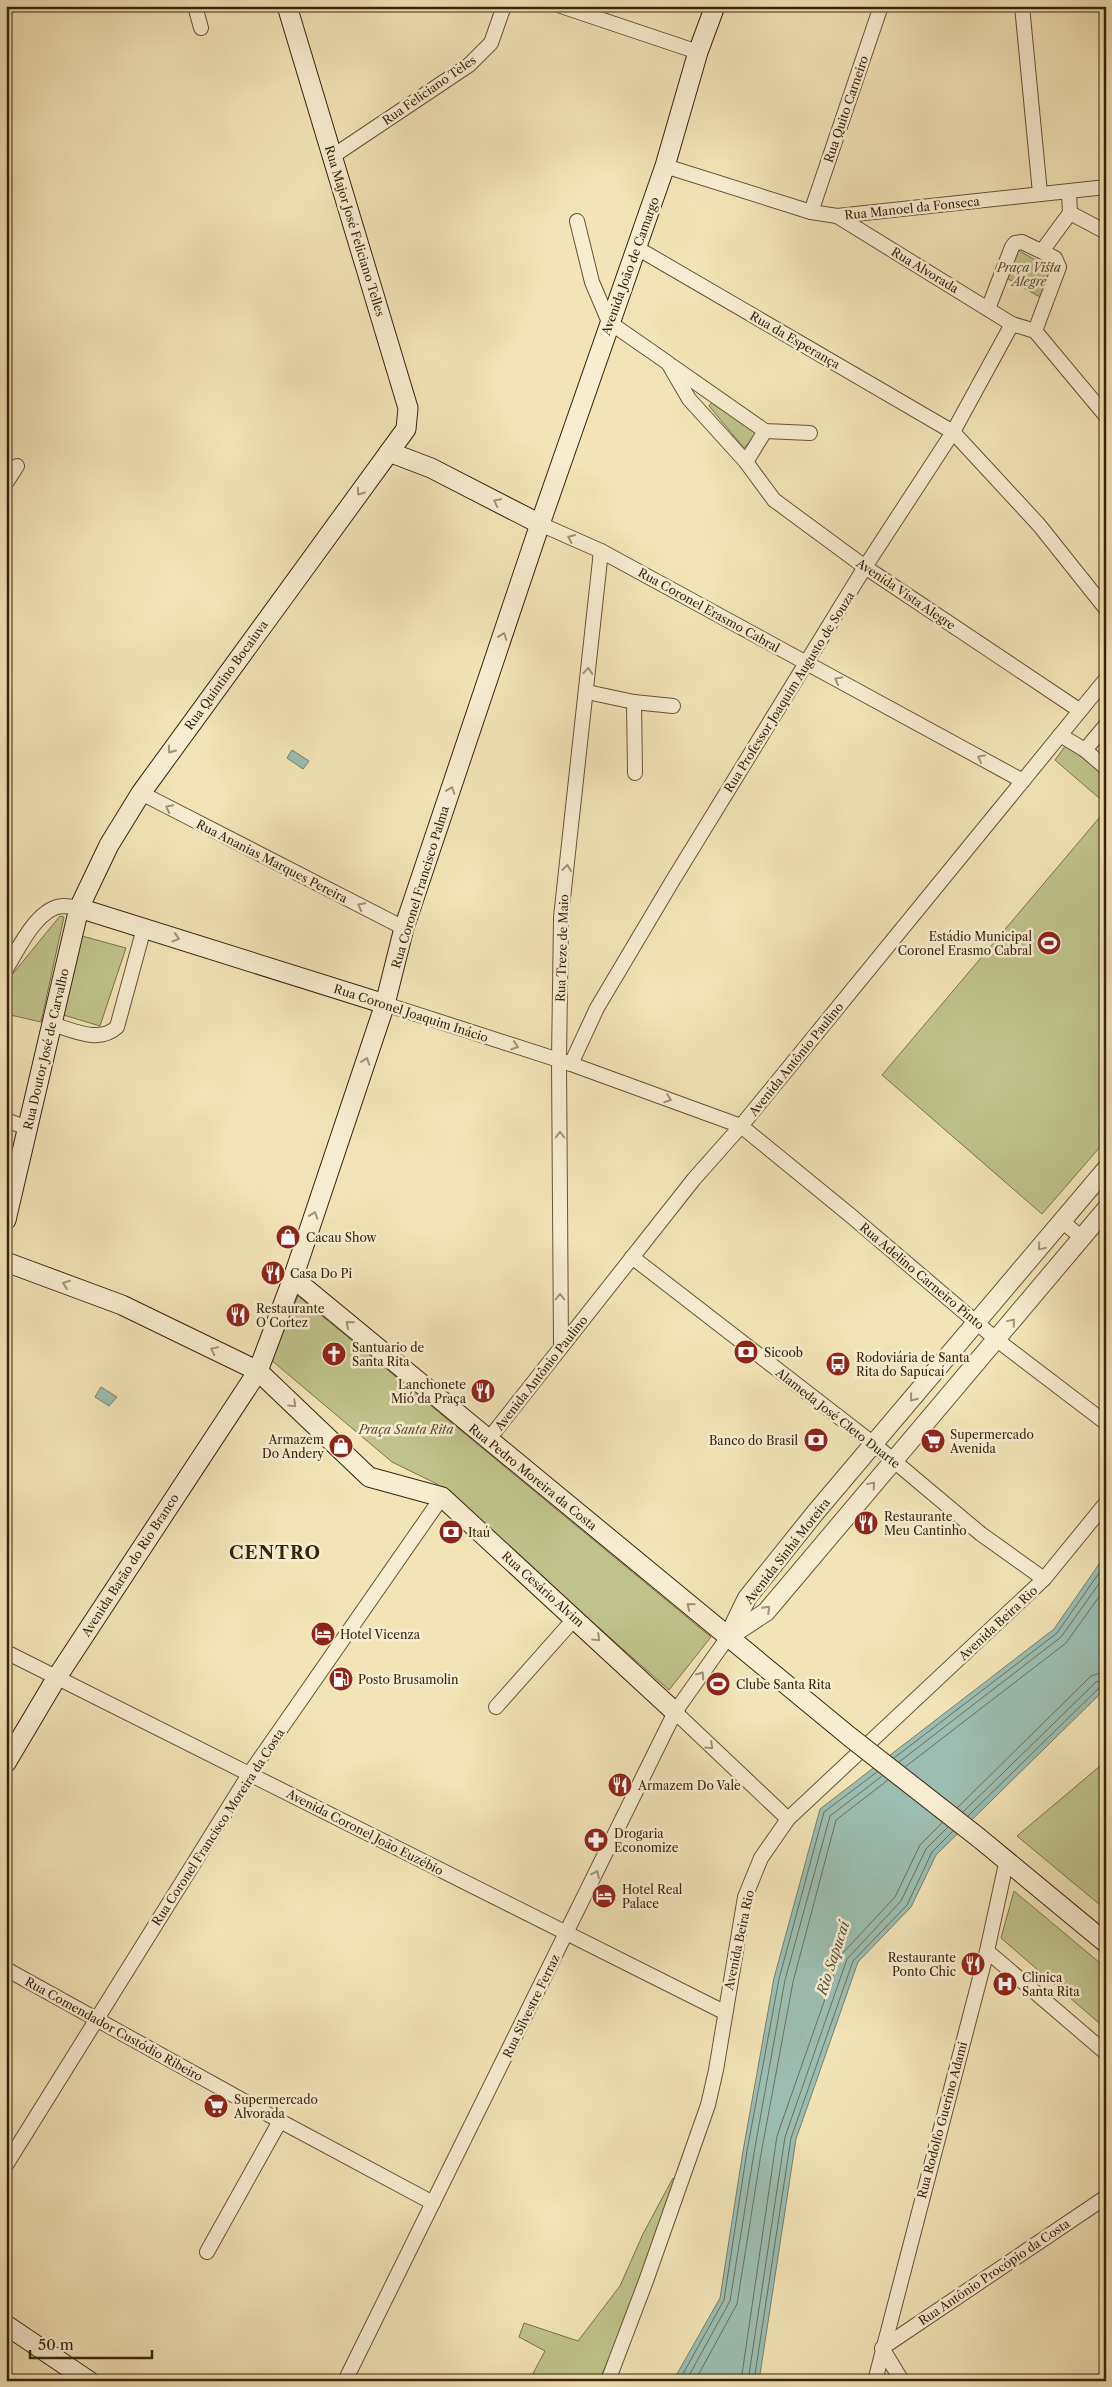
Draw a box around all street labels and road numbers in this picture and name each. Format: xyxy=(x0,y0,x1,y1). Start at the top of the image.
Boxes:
street label: Rua Feliciano Teles xyxy=(379,52,479,128)
street label: Rua Quito Carneiro xyxy=(821,54,871,164)
street label: Rua Major José Feliciano Telles xyxy=(322,144,388,318)
street label: Rua Manoel da Fonseca xyxy=(844,193,981,223)
street label: Avenida João de Camargo xyxy=(598,195,662,338)
street label: Rua Alvorada xyxy=(889,244,962,296)
street label: Rua da Esperança xyxy=(747,308,843,372)
street label: Avenida Vista Alegre xyxy=(853,555,959,633)
street label: Rua Coronel Erasmo Cabral xyxy=(636,565,783,655)
street label: Rua Professor Joaquim Augusto de Souza xyxy=(721,588,858,795)
street label: Rua Quintino Bocaiuva xyxy=(181,617,271,733)
street label: Rua Coronel Francisco Palma xyxy=(388,803,452,970)
street label: Rua Ananias Marques Pereira xyxy=(194,816,351,906)
street label: Rua Treze de Maio xyxy=(553,894,571,1002)
street label: Rua Doutor José de Carvalho xyxy=(20,967,72,1131)
street label: Rua Coronel Joaquim Inácio xyxy=(332,981,490,1045)
street label: Avenida Antônio Paulino xyxy=(745,999,846,1120)
street label: Rua Adelino Carneiro Pinto xyxy=(857,1220,987,1332)
street label: Avenida Antônio Paulino xyxy=(491,1313,591,1434)
street label: Alameda José Cleto Duarte xyxy=(772,1364,903,1471)
street label: Rua Pedro Moreira da Costa xyxy=(466,1421,601,1534)
street label: Avenida Barão do Rio Branco xyxy=(78,1491,182,1640)
street label: Avenida Sinhá Moreira xyxy=(740,1495,833,1608)
street label: Rua Cesário Alvim xyxy=(499,1548,587,1630)
street label: Avenida Beira Rio xyxy=(955,1583,1040,1664)
street label: Rua Coronel Francisco Moreira da Costa xyxy=(149,1725,288,1928)
street label: Avenida Coronel João Euzébio xyxy=(283,1785,446,1878)
street label: Avenida Beira Rio xyxy=(721,1889,757,1992)
street label: Rua Silvestre Ferraz xyxy=(499,1952,563,2060)
street label: Rua Comendador Custódio Ribeiro xyxy=(22,1974,206,2084)
street label: Rua Rodolfo Guerino Adami xyxy=(914,2040,970,2200)
street label: Rua Antônio Procópio da Costa xyxy=(915,2215,1073,2328)

